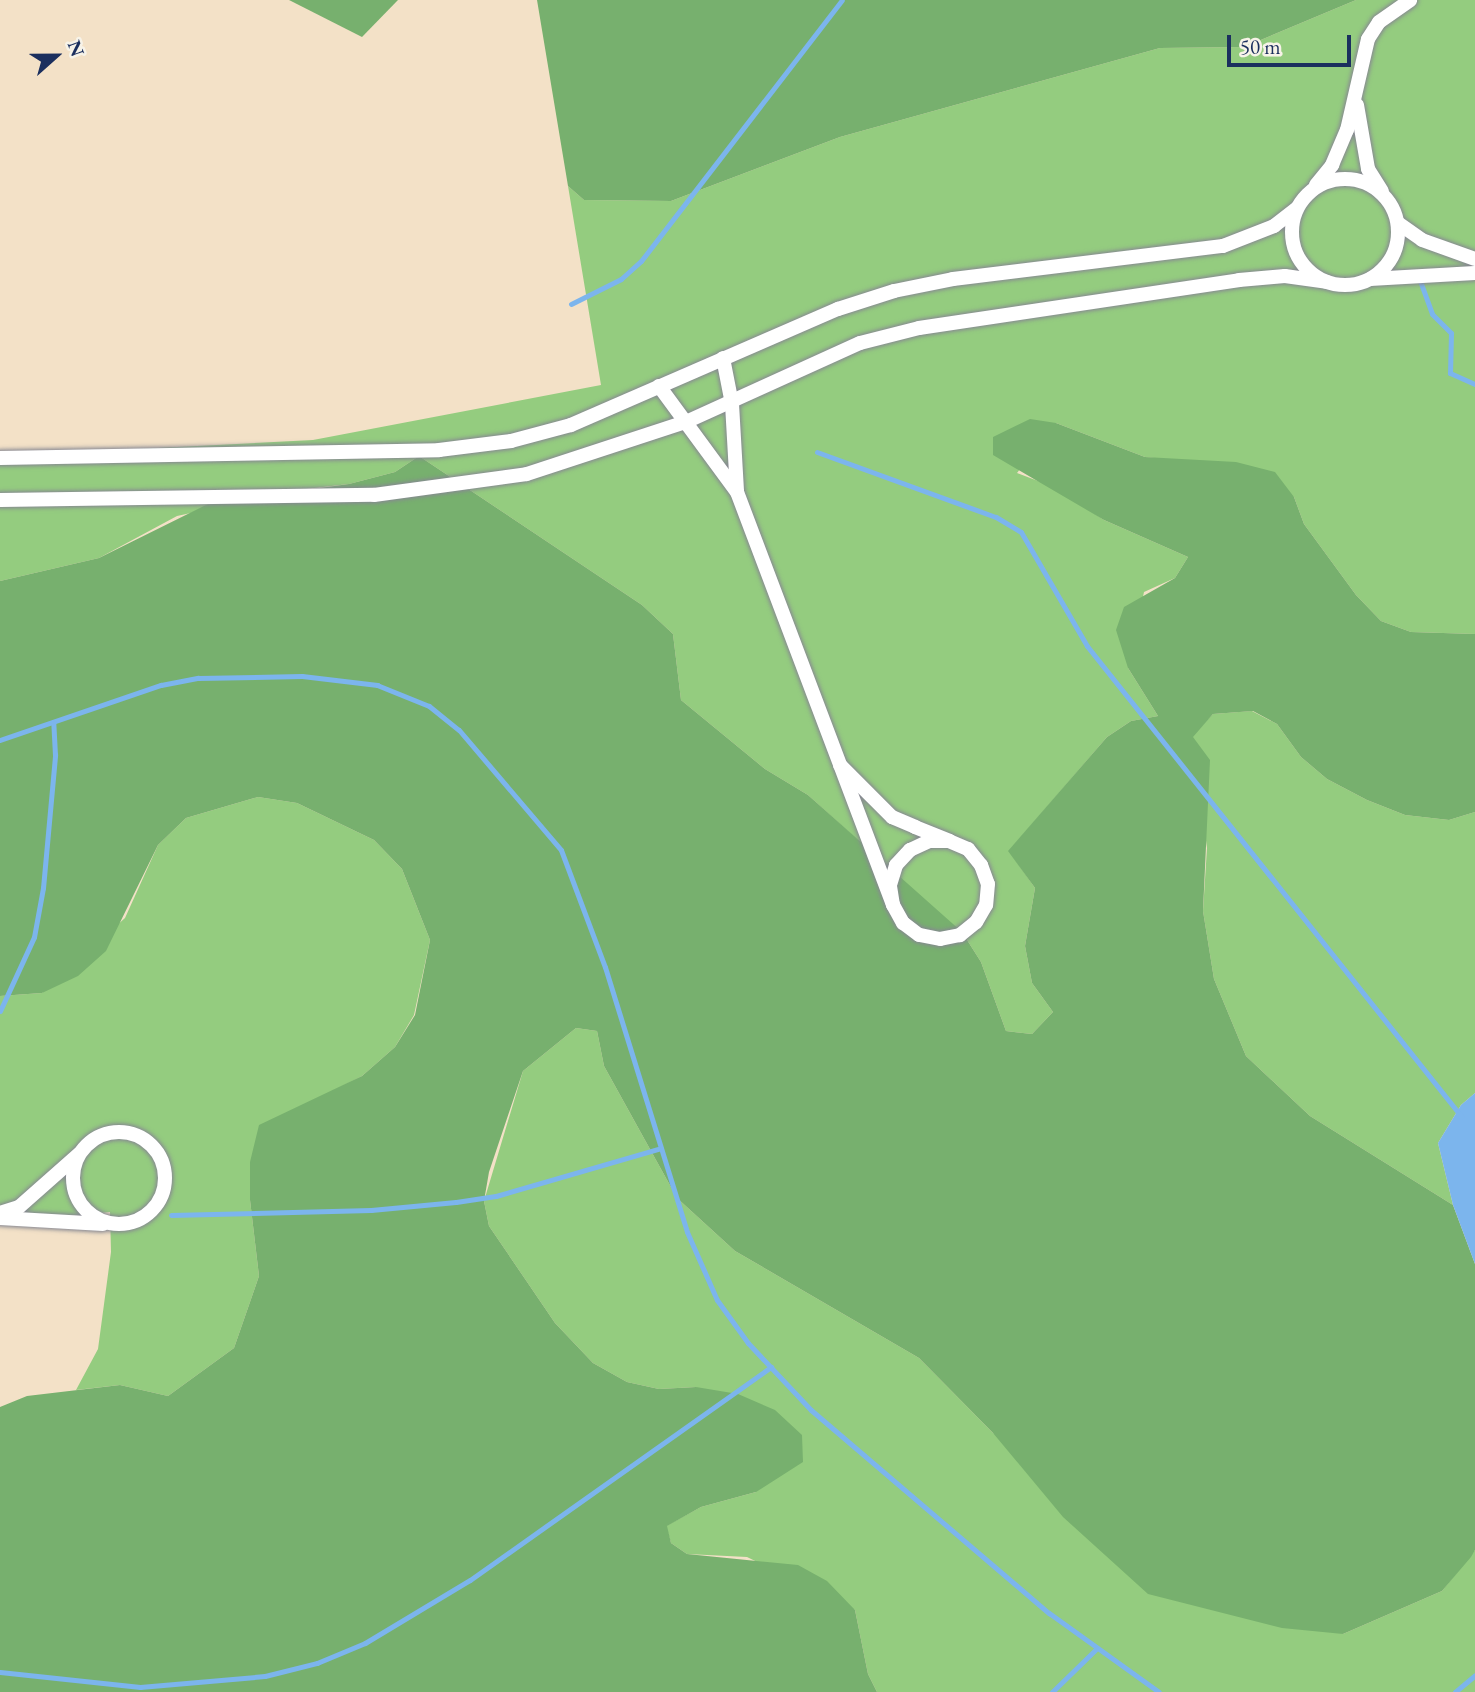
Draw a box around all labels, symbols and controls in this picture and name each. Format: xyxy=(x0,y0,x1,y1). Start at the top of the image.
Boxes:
north arrow xyxy=(21,21,91,91)
scale bar xyxy=(1230,21,1354,65)
text: 50 m xyxy=(1240,33,1281,60)
text: N xyxy=(62,37,90,60)

